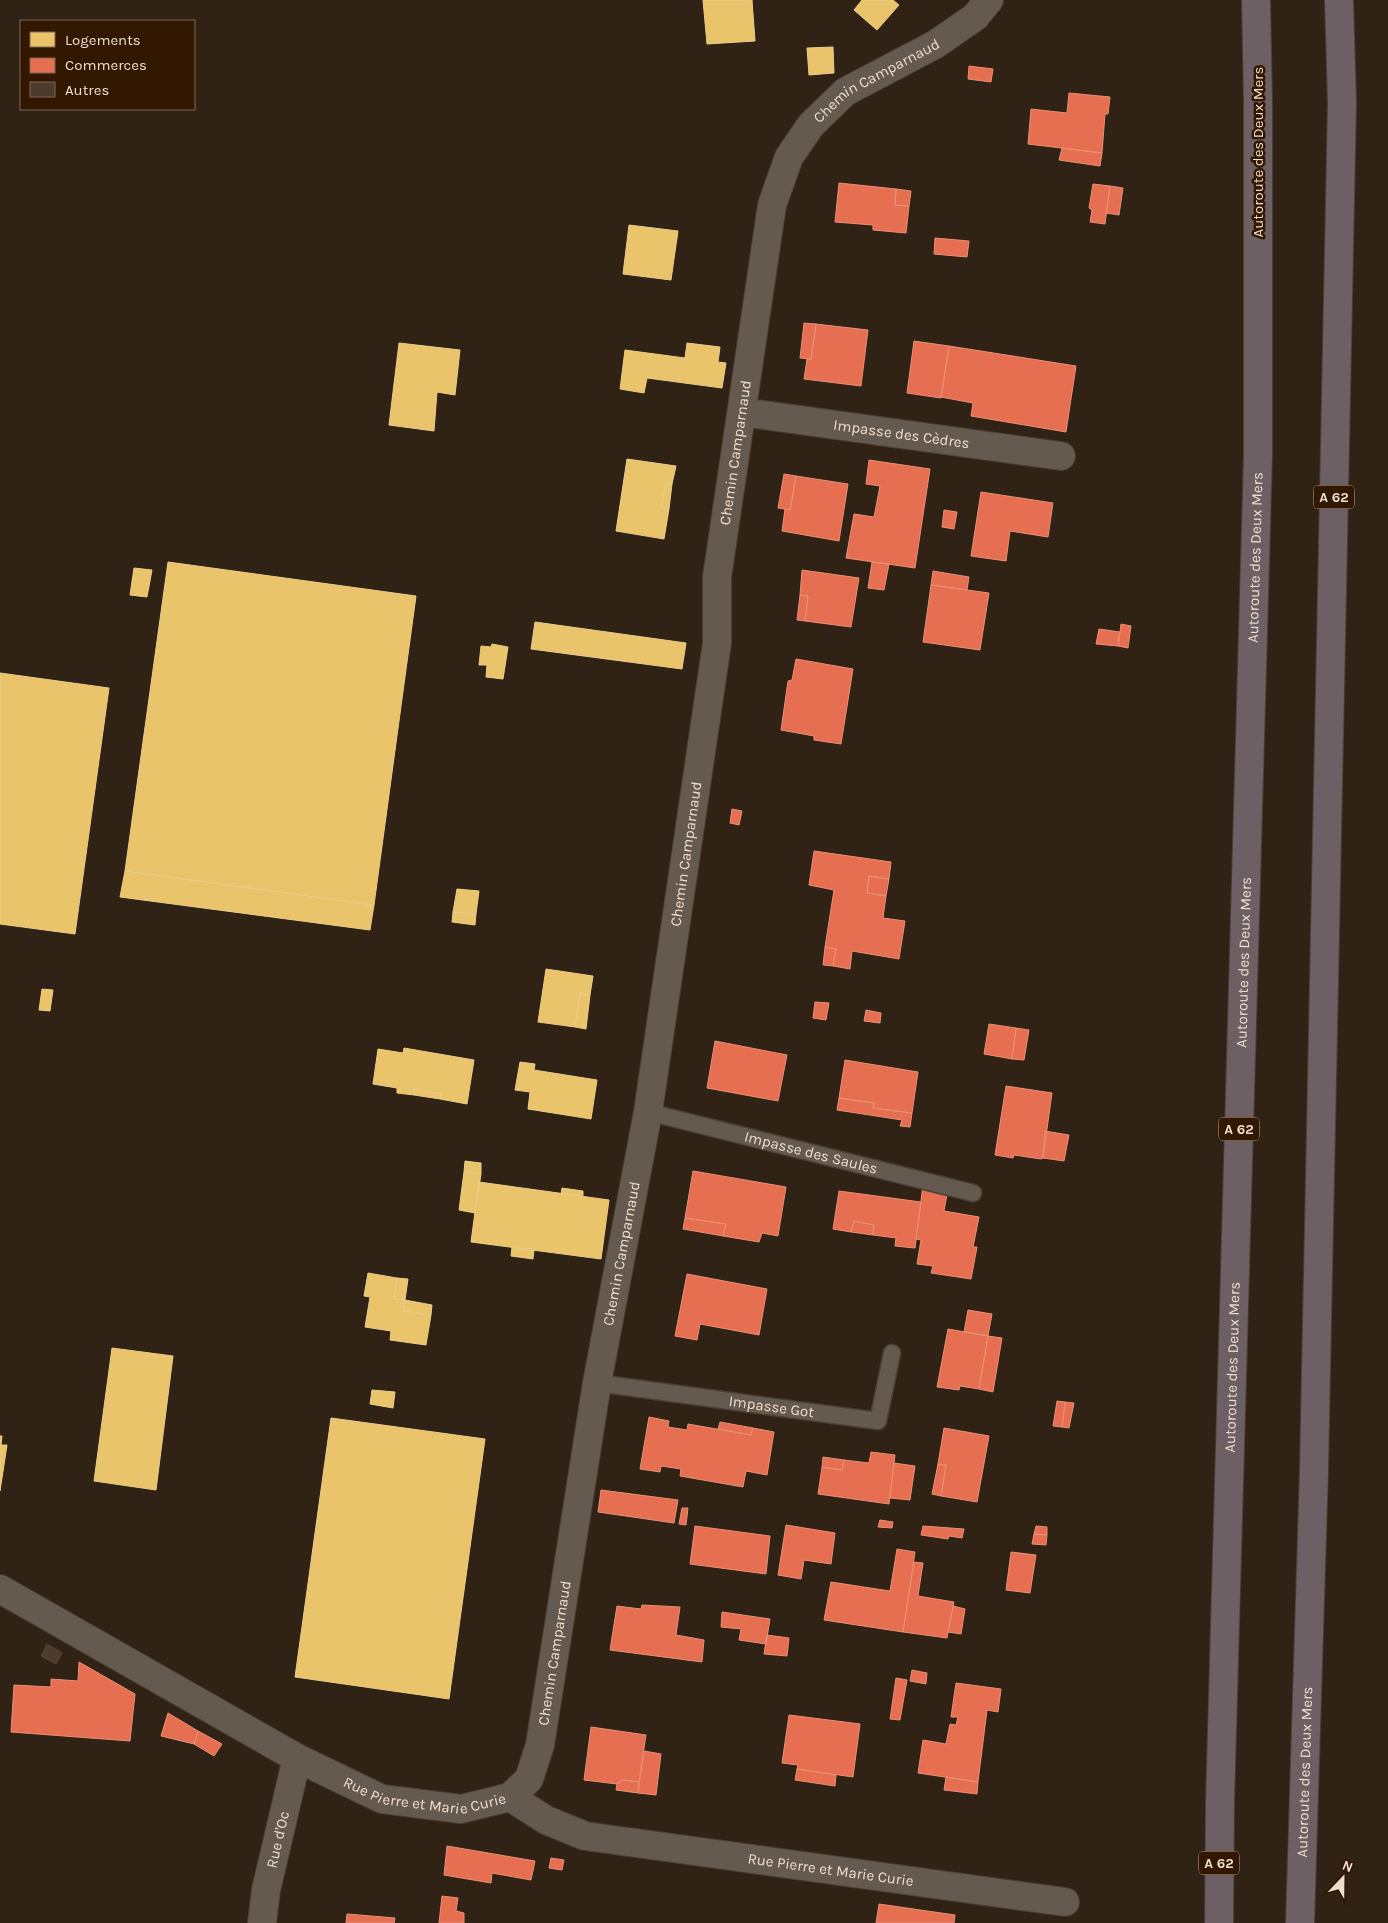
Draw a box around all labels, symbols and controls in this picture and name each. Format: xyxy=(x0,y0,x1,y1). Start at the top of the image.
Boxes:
legend xyxy=(20,20,195,110)
text: Logements xyxy=(65,31,141,49)
street label: Chemin Camparnaud xyxy=(810,35,943,127)
text: Commerces xyxy=(65,56,147,74)
street label: Autoroute des Deux Mers xyxy=(1249,67,1267,237)
text: Autres xyxy=(65,81,109,99)
street label: Chemin Camparnaud xyxy=(716,379,755,526)
street label: Impasse des Cèdres xyxy=(832,416,971,452)
street label: Autoroute des Deux Mers xyxy=(1244,472,1267,643)
road number: A 62 xyxy=(1314,486,1354,508)
street label: Chemin Camparnaud xyxy=(666,780,706,928)
street label: Autoroute des Deux Mers xyxy=(1232,877,1255,1048)
road number: A 62 xyxy=(1219,1118,1259,1140)
street label: Impasse des Saules xyxy=(743,1127,879,1178)
street label: Chemin Camparnaud xyxy=(599,1180,644,1327)
street label: Autoroute des Deux Mers xyxy=(1221,1281,1244,1453)
street label: Impasse Got xyxy=(728,1392,816,1421)
street label: Chemin Camparnaud xyxy=(534,1579,575,1727)
street label: Autoroute des Deux Mers xyxy=(1293,1686,1316,1858)
street label: Rue Pierre et Marie Curie xyxy=(341,1773,508,1818)
street label: Rue d'Oc xyxy=(262,1809,293,1870)
street label: Rue Pierre et Marie Curie xyxy=(747,1849,915,1890)
road number: A 62 xyxy=(1199,1852,1239,1875)
north arrow xyxy=(1318,1853,1368,1903)
text: N xyxy=(1340,1857,1356,1876)

